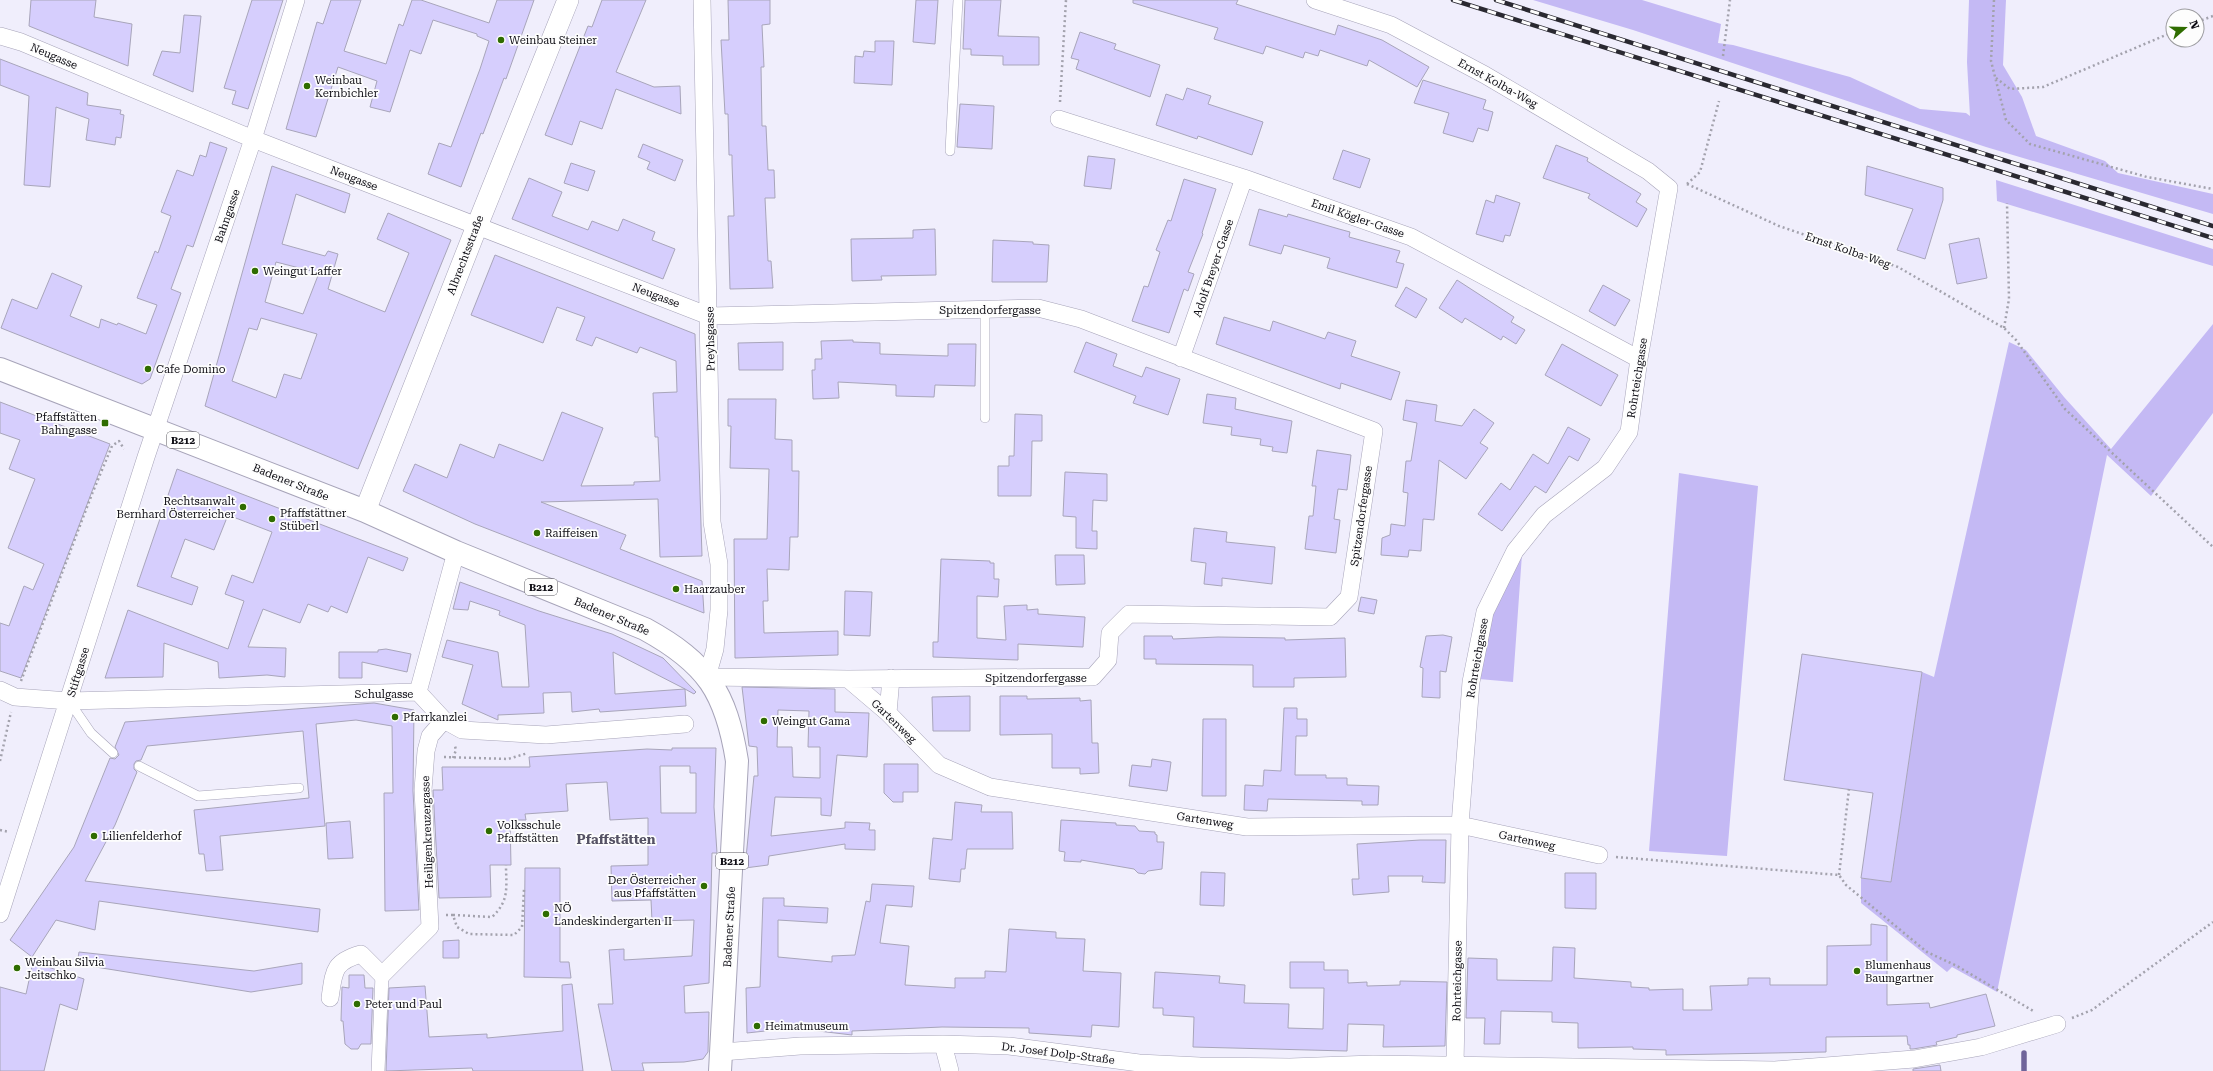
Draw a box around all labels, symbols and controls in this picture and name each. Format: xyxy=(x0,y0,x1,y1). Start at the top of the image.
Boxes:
north arrow xyxy=(2165,8,2205,48)
text: N xyxy=(2186,19,2202,31)
place label: Weinbau Steiner xyxy=(509,34,597,47)
marker: Weinbau Steiner xyxy=(496,35,506,45)
street label: Neugasse xyxy=(28,41,79,72)
street label: Ernst Kolba-Weg xyxy=(1456,56,1541,111)
place label: Weinbau Kernbichler xyxy=(315,74,378,100)
marker: Weinbau Kernbichler xyxy=(302,81,312,91)
street label: Neugasse xyxy=(328,163,380,193)
street label: Bahngasse xyxy=(212,188,243,245)
street label: Emil Kögler-Gasse xyxy=(1310,196,1406,240)
street label: Albrechtsstraße xyxy=(444,214,487,297)
street label: Adolf Breyer-Gasse xyxy=(1191,218,1236,319)
street label: Ernst Kolba-Weg xyxy=(1804,230,1893,271)
place label: Weingut Laffer xyxy=(263,265,342,278)
marker: Weingut Laffer xyxy=(250,266,260,276)
street label: Neugasse xyxy=(630,280,682,310)
street label: Spitzendorfergasse xyxy=(939,304,1041,317)
street label: Preyhsgasse xyxy=(703,307,718,371)
street label: Rohrteichgasse xyxy=(1625,337,1650,419)
place label: Cafe Domino xyxy=(156,363,226,376)
marker: Cafe Domino xyxy=(143,364,153,374)
place label: Pfaffstätten Bahngasse xyxy=(35,411,97,437)
marker: Pfaffstätten Bahngasse xyxy=(100,418,110,428)
road number: B212 xyxy=(167,432,199,448)
street label: Badener Straße xyxy=(251,461,331,504)
street label: Spitzendorfergasse xyxy=(1348,465,1375,567)
place label: Rechtsanwalt Bernhard Österreicher xyxy=(116,495,235,521)
marker: Rechtsanwalt Bernhard Österreicher xyxy=(238,502,248,512)
place label: Pfaffstättner Stüberl xyxy=(280,507,347,533)
marker: Pfaffstättner Stüberl xyxy=(267,514,277,524)
place label: Raiffeisen xyxy=(545,527,598,540)
marker: Raiffeisen xyxy=(532,528,542,538)
road number: B212 xyxy=(525,579,557,595)
place label: Haarzauber xyxy=(684,583,745,596)
marker: Haarzauber xyxy=(671,584,681,594)
street label: Badener Straße xyxy=(572,595,652,638)
street label: Rohrteichgasse xyxy=(1464,617,1491,699)
street label: Stiftgasse xyxy=(65,646,92,699)
street label: Spitzendorfergasse xyxy=(985,672,1087,685)
street label: Schulgasse xyxy=(355,688,413,701)
street label: Gartenweg xyxy=(868,697,919,747)
place label: Pfarrkanzlei xyxy=(403,711,467,724)
marker: Pfarrkanzlei xyxy=(390,712,400,722)
place label: Weingut Gama xyxy=(772,715,850,728)
marker: Weingut Gama xyxy=(759,716,769,726)
street label: Heiligenkreuzergasse xyxy=(419,775,436,889)
street label: Gartenweg xyxy=(1176,810,1235,832)
place label: Volksschule Pfaffstätten xyxy=(497,819,561,845)
marker: Volksschule Pfaffstätten xyxy=(484,826,494,836)
street label: Gartenweg xyxy=(1497,828,1557,853)
place label: Lilienfelderhof xyxy=(102,830,182,843)
marker: Lilienfelderhof xyxy=(89,831,99,841)
district label: Pfaffstätten xyxy=(577,832,656,847)
road number: B212 xyxy=(716,853,748,869)
place label: Der Österreicher aus Pfaffstätten xyxy=(608,873,696,900)
marker: Der Österreicher aus Pfaffstätten xyxy=(699,881,709,891)
street label: Badener Straße xyxy=(721,886,738,968)
place label: NÖ Landeskindergarten II xyxy=(554,901,672,928)
marker: NÖ Landeskindergarten II xyxy=(541,909,551,919)
street label: Rohrteichgasse xyxy=(1450,940,1465,1022)
place label: Weinbau Silvia Jeitschko xyxy=(25,956,104,982)
place label: Blumenhaus Baumgartner xyxy=(1865,959,1934,985)
marker: Weinbau Silvia Jeitschko xyxy=(12,963,22,973)
marker: Blumenhaus Baumgartner xyxy=(1852,966,1862,976)
place label: Peter und Paul xyxy=(365,998,443,1011)
marker: Peter und Paul xyxy=(352,999,362,1009)
place label: Heimatmuseum xyxy=(765,1020,848,1033)
marker: Heimatmuseum xyxy=(752,1021,762,1031)
street label: Dr. Josef Dolp-Straße xyxy=(1001,1040,1115,1067)

